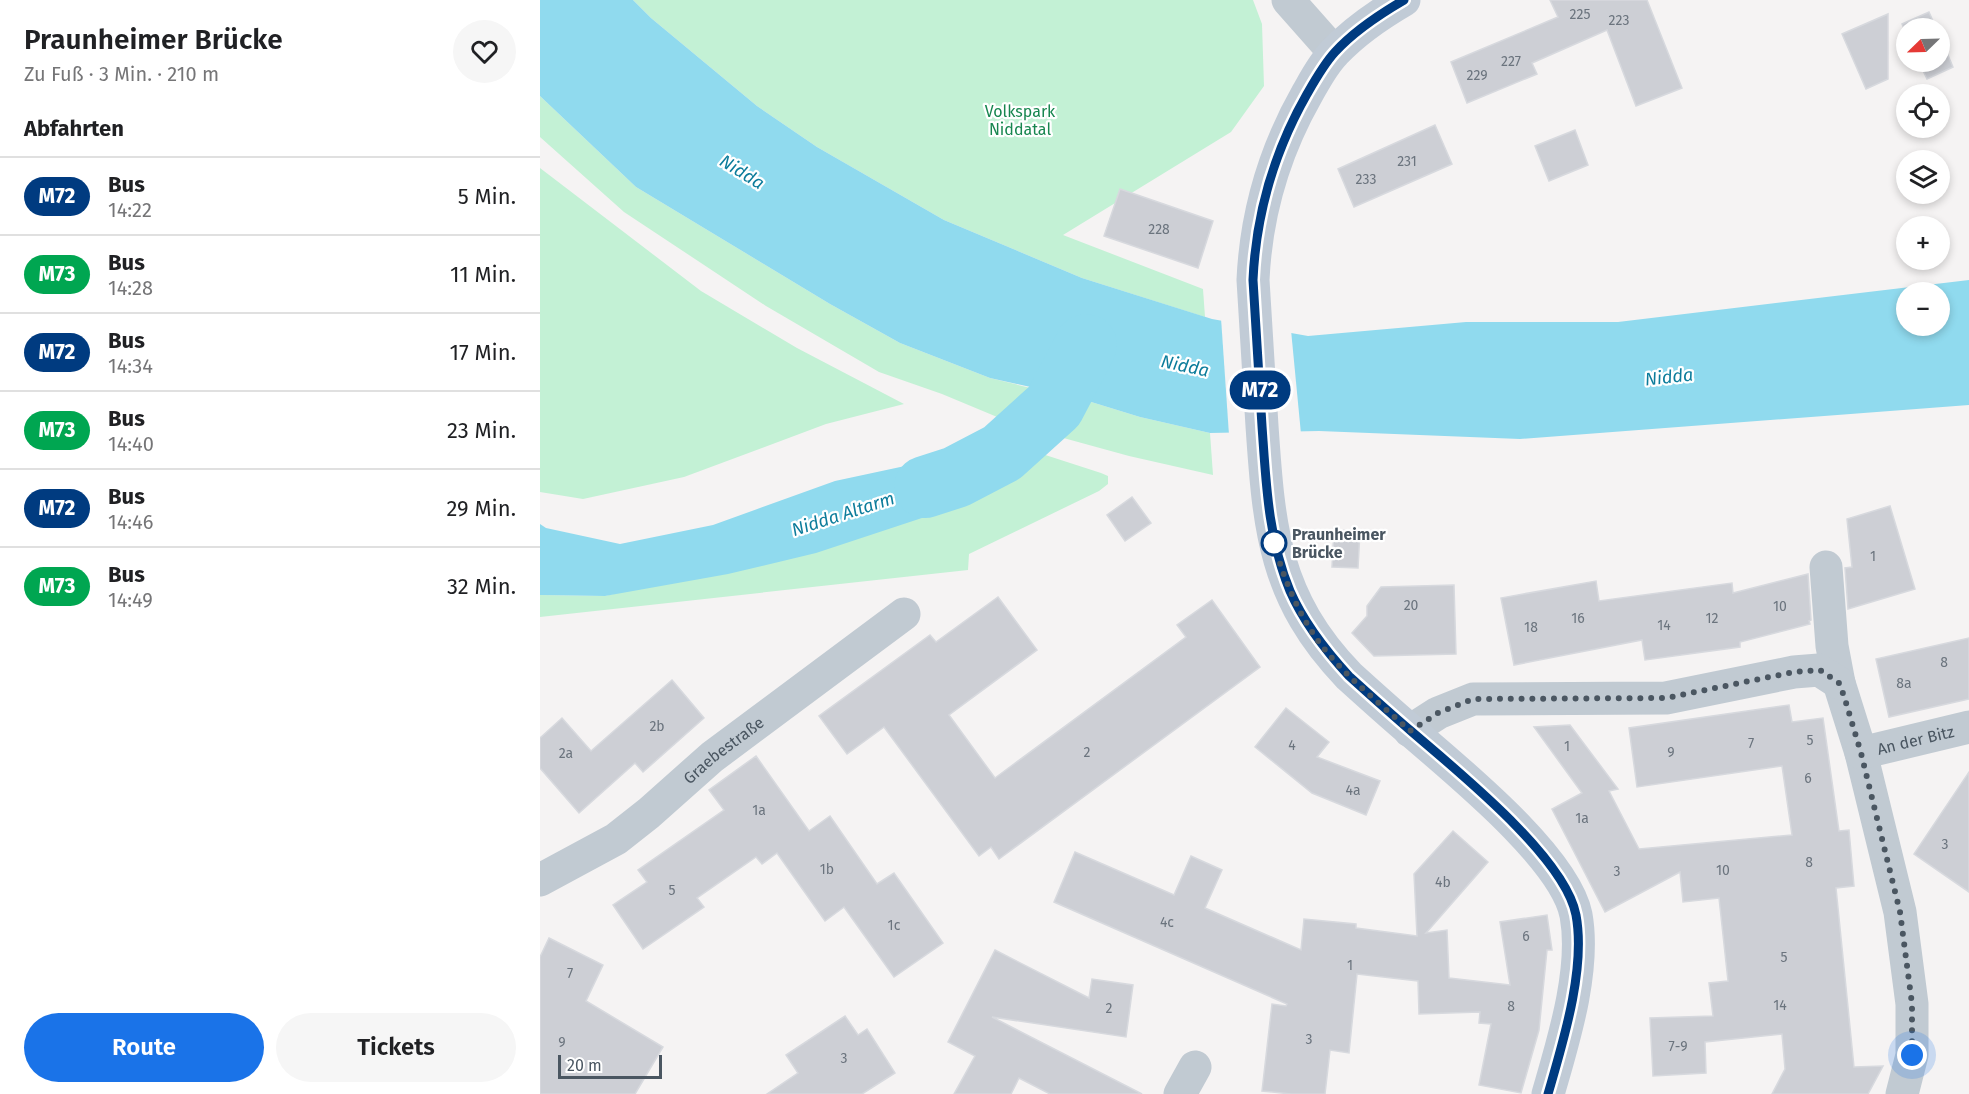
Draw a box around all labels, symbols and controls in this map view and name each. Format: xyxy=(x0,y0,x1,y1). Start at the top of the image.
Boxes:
house number: 225 xyxy=(1570,6,1590,23)
house number: 223 xyxy=(1609,12,1629,29)
north arrow xyxy=(1896,18,1950,72)
map controls xyxy=(1896,18,1950,336)
button: heart xyxy=(453,20,516,83)
text: Praunheimer Brücke xyxy=(24,23,283,56)
house number: 227 xyxy=(1501,53,1521,70)
text: Zu Fuß · 3 Min. · 210 m xyxy=(24,62,219,86)
house number: 229 xyxy=(1466,67,1488,84)
button: locate xyxy=(1896,84,1950,138)
park label: Volkspark Niddatal xyxy=(985,102,1056,139)
text: Abfahrten xyxy=(24,115,124,142)
water label: Nidda xyxy=(716,150,768,194)
button: layers xyxy=(1896,150,1950,204)
house number: 231 xyxy=(1397,153,1417,170)
text: Bus xyxy=(108,171,145,198)
house number: 233 xyxy=(1356,171,1376,188)
text: M72 xyxy=(39,183,75,209)
text: 5 Min. xyxy=(458,183,516,210)
text: 14:22 xyxy=(108,198,152,222)
button: + xyxy=(1896,216,1950,270)
house number: 228 xyxy=(1148,221,1170,238)
text: Bus xyxy=(108,249,145,276)
text: M73 xyxy=(39,261,75,287)
text: 11 Min. xyxy=(450,261,516,288)
text: 14:28 xyxy=(108,276,153,300)
button: − xyxy=(1896,282,1950,336)
text: Bus xyxy=(108,327,145,354)
text: M72 xyxy=(39,339,75,365)
text: 17 Min. xyxy=(449,339,516,366)
water label: Nidda xyxy=(1159,350,1211,382)
text: 14:34 xyxy=(108,354,153,378)
water label: Nidda xyxy=(1644,364,1694,390)
line badge: M72 xyxy=(1226,370,1294,410)
text: M72 xyxy=(1242,377,1278,403)
text: Bus xyxy=(108,405,145,432)
text: M73 xyxy=(39,417,75,443)
text: 23 Min. xyxy=(447,417,516,444)
text: 14:40 xyxy=(108,432,154,456)
text: Bus xyxy=(108,483,145,510)
water label: Nidda Altarm xyxy=(789,487,897,541)
text: M72 xyxy=(39,495,75,521)
text: 29 Min. xyxy=(446,495,516,522)
text: 14:46 xyxy=(108,510,153,534)
place label: Praunheimer Brücke xyxy=(1292,525,1386,562)
marker: Praunheimer Brücke xyxy=(1261,530,1287,556)
house number: 1 xyxy=(1870,548,1876,565)
text: Bus xyxy=(108,561,145,588)
text: M73 xyxy=(39,573,75,599)
text: 32 Min. xyxy=(447,573,516,600)
text: 14:49 xyxy=(108,588,153,612)
house number: 20 xyxy=(1404,597,1419,614)
house number: 10 xyxy=(1773,598,1787,615)
house number: 16 xyxy=(1571,610,1585,627)
house number: 12 xyxy=(1706,610,1719,627)
house number: 14 xyxy=(1657,617,1671,634)
house number: 18 xyxy=(1524,619,1538,636)
house number: 8 xyxy=(1940,654,1948,671)
house number: 8a xyxy=(1896,675,1912,692)
street label: Graebestraße xyxy=(680,713,768,788)
house number: 2b xyxy=(649,718,665,735)
street label: An der Bitz xyxy=(1875,722,1956,759)
house number: 5 xyxy=(1806,732,1814,749)
house number: 7 xyxy=(1748,735,1754,752)
house number: 4 xyxy=(1288,737,1296,754)
house number: 1 xyxy=(1564,738,1570,755)
house number: 2 xyxy=(1084,744,1091,761)
house number: 9 xyxy=(1667,744,1675,761)
house number: 2a xyxy=(559,745,573,762)
house number: 6 xyxy=(1804,770,1812,787)
house number: 4a xyxy=(1345,782,1361,799)
house number: 1a xyxy=(752,802,766,819)
house number: 1a xyxy=(1575,810,1589,827)
house number: 3 xyxy=(1942,836,1949,853)
house number: 8 xyxy=(1805,854,1813,871)
house number: 1b xyxy=(820,861,834,878)
house number: 10 xyxy=(1716,862,1730,879)
house number: 3 xyxy=(1614,863,1621,880)
house number: 4b xyxy=(1435,874,1451,891)
house number: 5 xyxy=(668,882,676,899)
house number: 4c xyxy=(1160,914,1174,931)
house number: 1c xyxy=(888,917,901,934)
house number: 6 xyxy=(1522,928,1530,945)
house number: 5 xyxy=(1780,949,1788,966)
house number: 1 xyxy=(1347,957,1353,974)
house number: 7 xyxy=(567,965,573,982)
house number: 14 xyxy=(1773,997,1787,1014)
house number: 8 xyxy=(1507,998,1515,1015)
house number: 2 xyxy=(1106,1000,1113,1017)
button: Route xyxy=(24,1013,264,1082)
button: Tickets xyxy=(276,1013,516,1082)
house number: 3 xyxy=(1306,1031,1313,1048)
house number: 9 xyxy=(558,1034,566,1051)
house number: 7-9 xyxy=(1668,1038,1688,1055)
your location xyxy=(1897,1040,1927,1070)
house number: 3 xyxy=(841,1050,848,1067)
scale bar xyxy=(558,1052,662,1080)
text: 20 m xyxy=(567,1056,602,1075)

